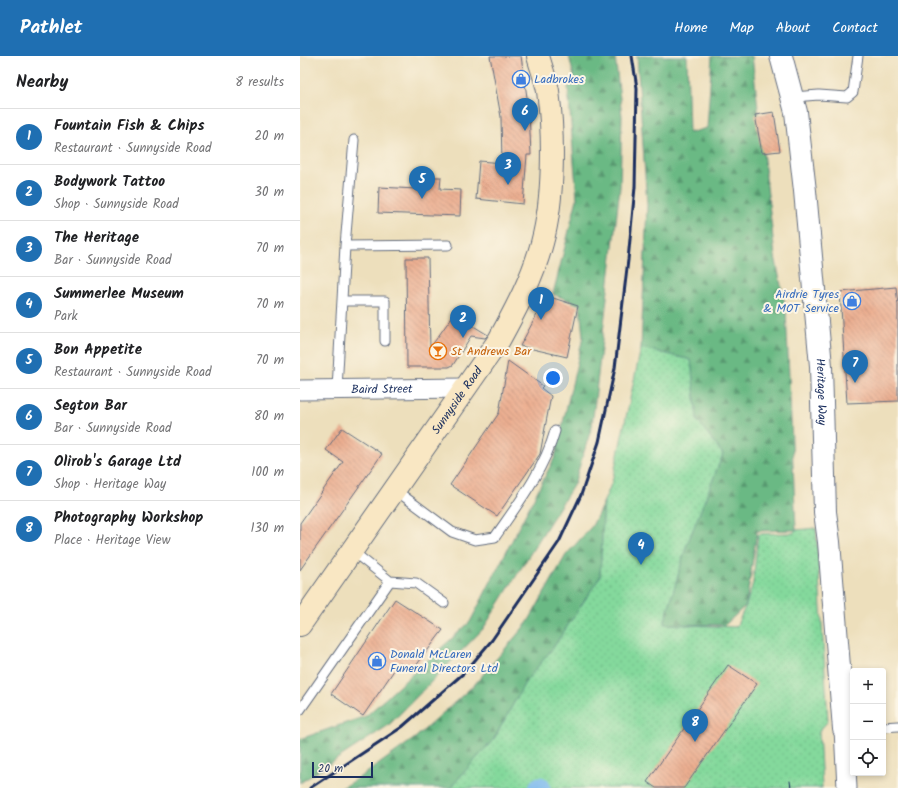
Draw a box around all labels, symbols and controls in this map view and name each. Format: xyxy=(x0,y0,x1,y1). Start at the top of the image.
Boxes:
text: Pathlet xyxy=(20,13,82,43)
text: Home xyxy=(674,17,708,39)
text: Map xyxy=(730,17,754,39)
text: About xyxy=(776,17,810,39)
text: Contact xyxy=(832,17,878,39)
text: Nearby xyxy=(16,69,68,96)
shop icon: Ladbrokes xyxy=(511,69,531,89)
place label: Ladbrokes xyxy=(534,70,584,89)
text: 8 results xyxy=(235,72,284,93)
pin: 6 xyxy=(512,98,538,131)
text: Fountain Fish & Chips xyxy=(54,114,204,138)
text: 1 xyxy=(27,126,31,147)
text: 20 m xyxy=(254,126,284,147)
text: Restaurant · Sunnyside Road xyxy=(54,138,212,159)
pin: 3 xyxy=(495,152,521,185)
pin: 5 xyxy=(409,166,435,199)
text: Bodywork Tattoo xyxy=(54,170,165,194)
text: 2 xyxy=(25,182,33,203)
text: 30 m xyxy=(255,182,284,203)
text: Shop · Sunnyside Road xyxy=(54,194,179,215)
text: The Heritage xyxy=(54,226,139,250)
text: 3 xyxy=(25,238,33,259)
text: 70 m xyxy=(256,238,284,259)
text: Bar · Sunnyside Road xyxy=(54,250,172,271)
text: Summerlee Museum xyxy=(54,282,184,306)
place label: Airdrie Tyres & MOT Service xyxy=(763,285,840,318)
pin: 1 xyxy=(528,287,554,320)
shop icon: Airdrie Tyres & MOT Service xyxy=(842,291,862,311)
text: 4 xyxy=(25,294,33,315)
text: 70 m xyxy=(256,294,284,315)
pin: 2 xyxy=(450,305,476,338)
text: Park xyxy=(54,306,78,327)
text: Bon Appetite xyxy=(54,338,142,362)
bar icon: St Andrews Bar xyxy=(428,341,448,361)
place label: St Andrews Bar xyxy=(451,342,532,361)
text: 5 xyxy=(26,350,32,371)
text: 70 m xyxy=(256,350,284,371)
pin: 7 xyxy=(842,350,868,383)
street label: Heritage Way xyxy=(811,357,832,426)
text: Restaurant · Sunnyside Road xyxy=(54,362,212,383)
street label: Sunnyside Road xyxy=(426,362,488,438)
your location xyxy=(543,368,563,388)
street label: Baird Street xyxy=(351,379,413,399)
text: Segton Bar xyxy=(54,394,127,418)
text: 6 xyxy=(25,406,33,427)
text: 80 m xyxy=(254,406,284,427)
text: Bar · Sunnyside Road xyxy=(54,418,172,439)
text: Olirob's Garage Ltd xyxy=(54,450,181,474)
text: 7 xyxy=(26,462,32,483)
text: 100 m xyxy=(251,462,284,483)
text: Shop · Heritage Way xyxy=(54,474,166,495)
text: Photography Workshop xyxy=(54,506,203,530)
text: 8 xyxy=(25,518,33,539)
text: 130 m xyxy=(250,518,284,539)
text: Place · Heritage View xyxy=(54,530,170,551)
pin: 4 xyxy=(628,532,654,565)
place label: Donald McLaren Funeral Directors Ltd xyxy=(390,645,499,678)
shop icon: Donald McLaren Funeral Directors Ltd xyxy=(367,651,387,671)
map controls xyxy=(850,668,886,776)
button: + xyxy=(850,668,886,704)
button: − xyxy=(850,704,886,740)
pin: 8 xyxy=(682,709,708,742)
button: locate xyxy=(850,740,886,776)
scale bar xyxy=(312,760,373,779)
text: 20 m xyxy=(318,760,343,778)

